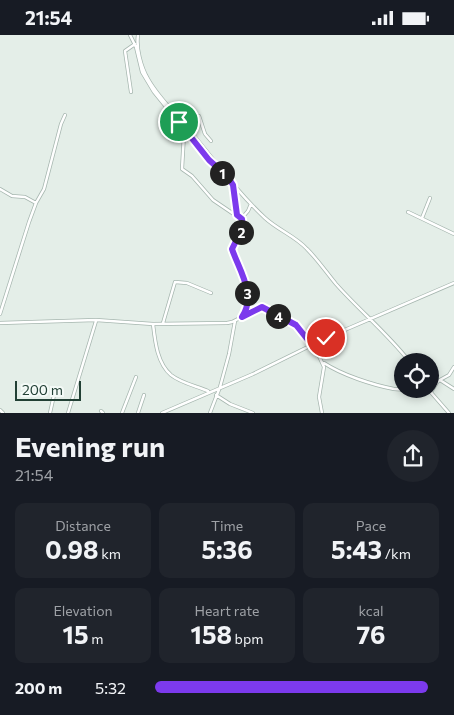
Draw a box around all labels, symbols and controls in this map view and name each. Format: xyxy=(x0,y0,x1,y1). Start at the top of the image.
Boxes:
text: 21:54 xyxy=(25,6,72,29)
pin xyxy=(158,101,200,143)
icon: arrive xyxy=(165,108,193,136)
pin: 1 xyxy=(210,161,234,185)
text: 1 xyxy=(219,165,226,182)
pin: 2 xyxy=(228,219,254,245)
text: 2 xyxy=(238,224,245,241)
pin: 3 xyxy=(234,281,260,305)
text: 3 xyxy=(243,285,252,302)
pin: 4 xyxy=(266,303,290,329)
text: 4 xyxy=(274,308,283,325)
pin xyxy=(305,317,347,359)
icon: check xyxy=(312,324,340,352)
map controls xyxy=(394,353,439,398)
button: locate xyxy=(394,353,439,398)
scale bar xyxy=(15,377,81,401)
text: 200 m xyxy=(22,381,63,398)
text: Evening run xyxy=(15,429,165,463)
button: share xyxy=(387,430,439,482)
text: 21:54 xyxy=(15,465,53,484)
text: Distance xyxy=(55,517,111,534)
text: Time xyxy=(211,517,243,534)
text: Pace xyxy=(356,517,386,534)
text: 0.98 xyxy=(45,534,98,564)
text: 5:36 xyxy=(201,534,253,564)
text: 5:43 xyxy=(331,534,382,564)
text: km xyxy=(98,545,121,562)
text: /km xyxy=(382,545,411,562)
text: Elevation xyxy=(53,602,113,619)
text: Heart rate xyxy=(194,602,260,619)
text: kcal xyxy=(358,602,384,619)
text: 15 xyxy=(63,619,88,649)
text: 158 xyxy=(191,619,232,649)
text: 76 xyxy=(356,619,386,649)
text: m xyxy=(88,630,103,647)
text: bpm xyxy=(232,630,263,647)
text: 200 m xyxy=(15,678,62,697)
text: 5:32 xyxy=(95,678,126,697)

